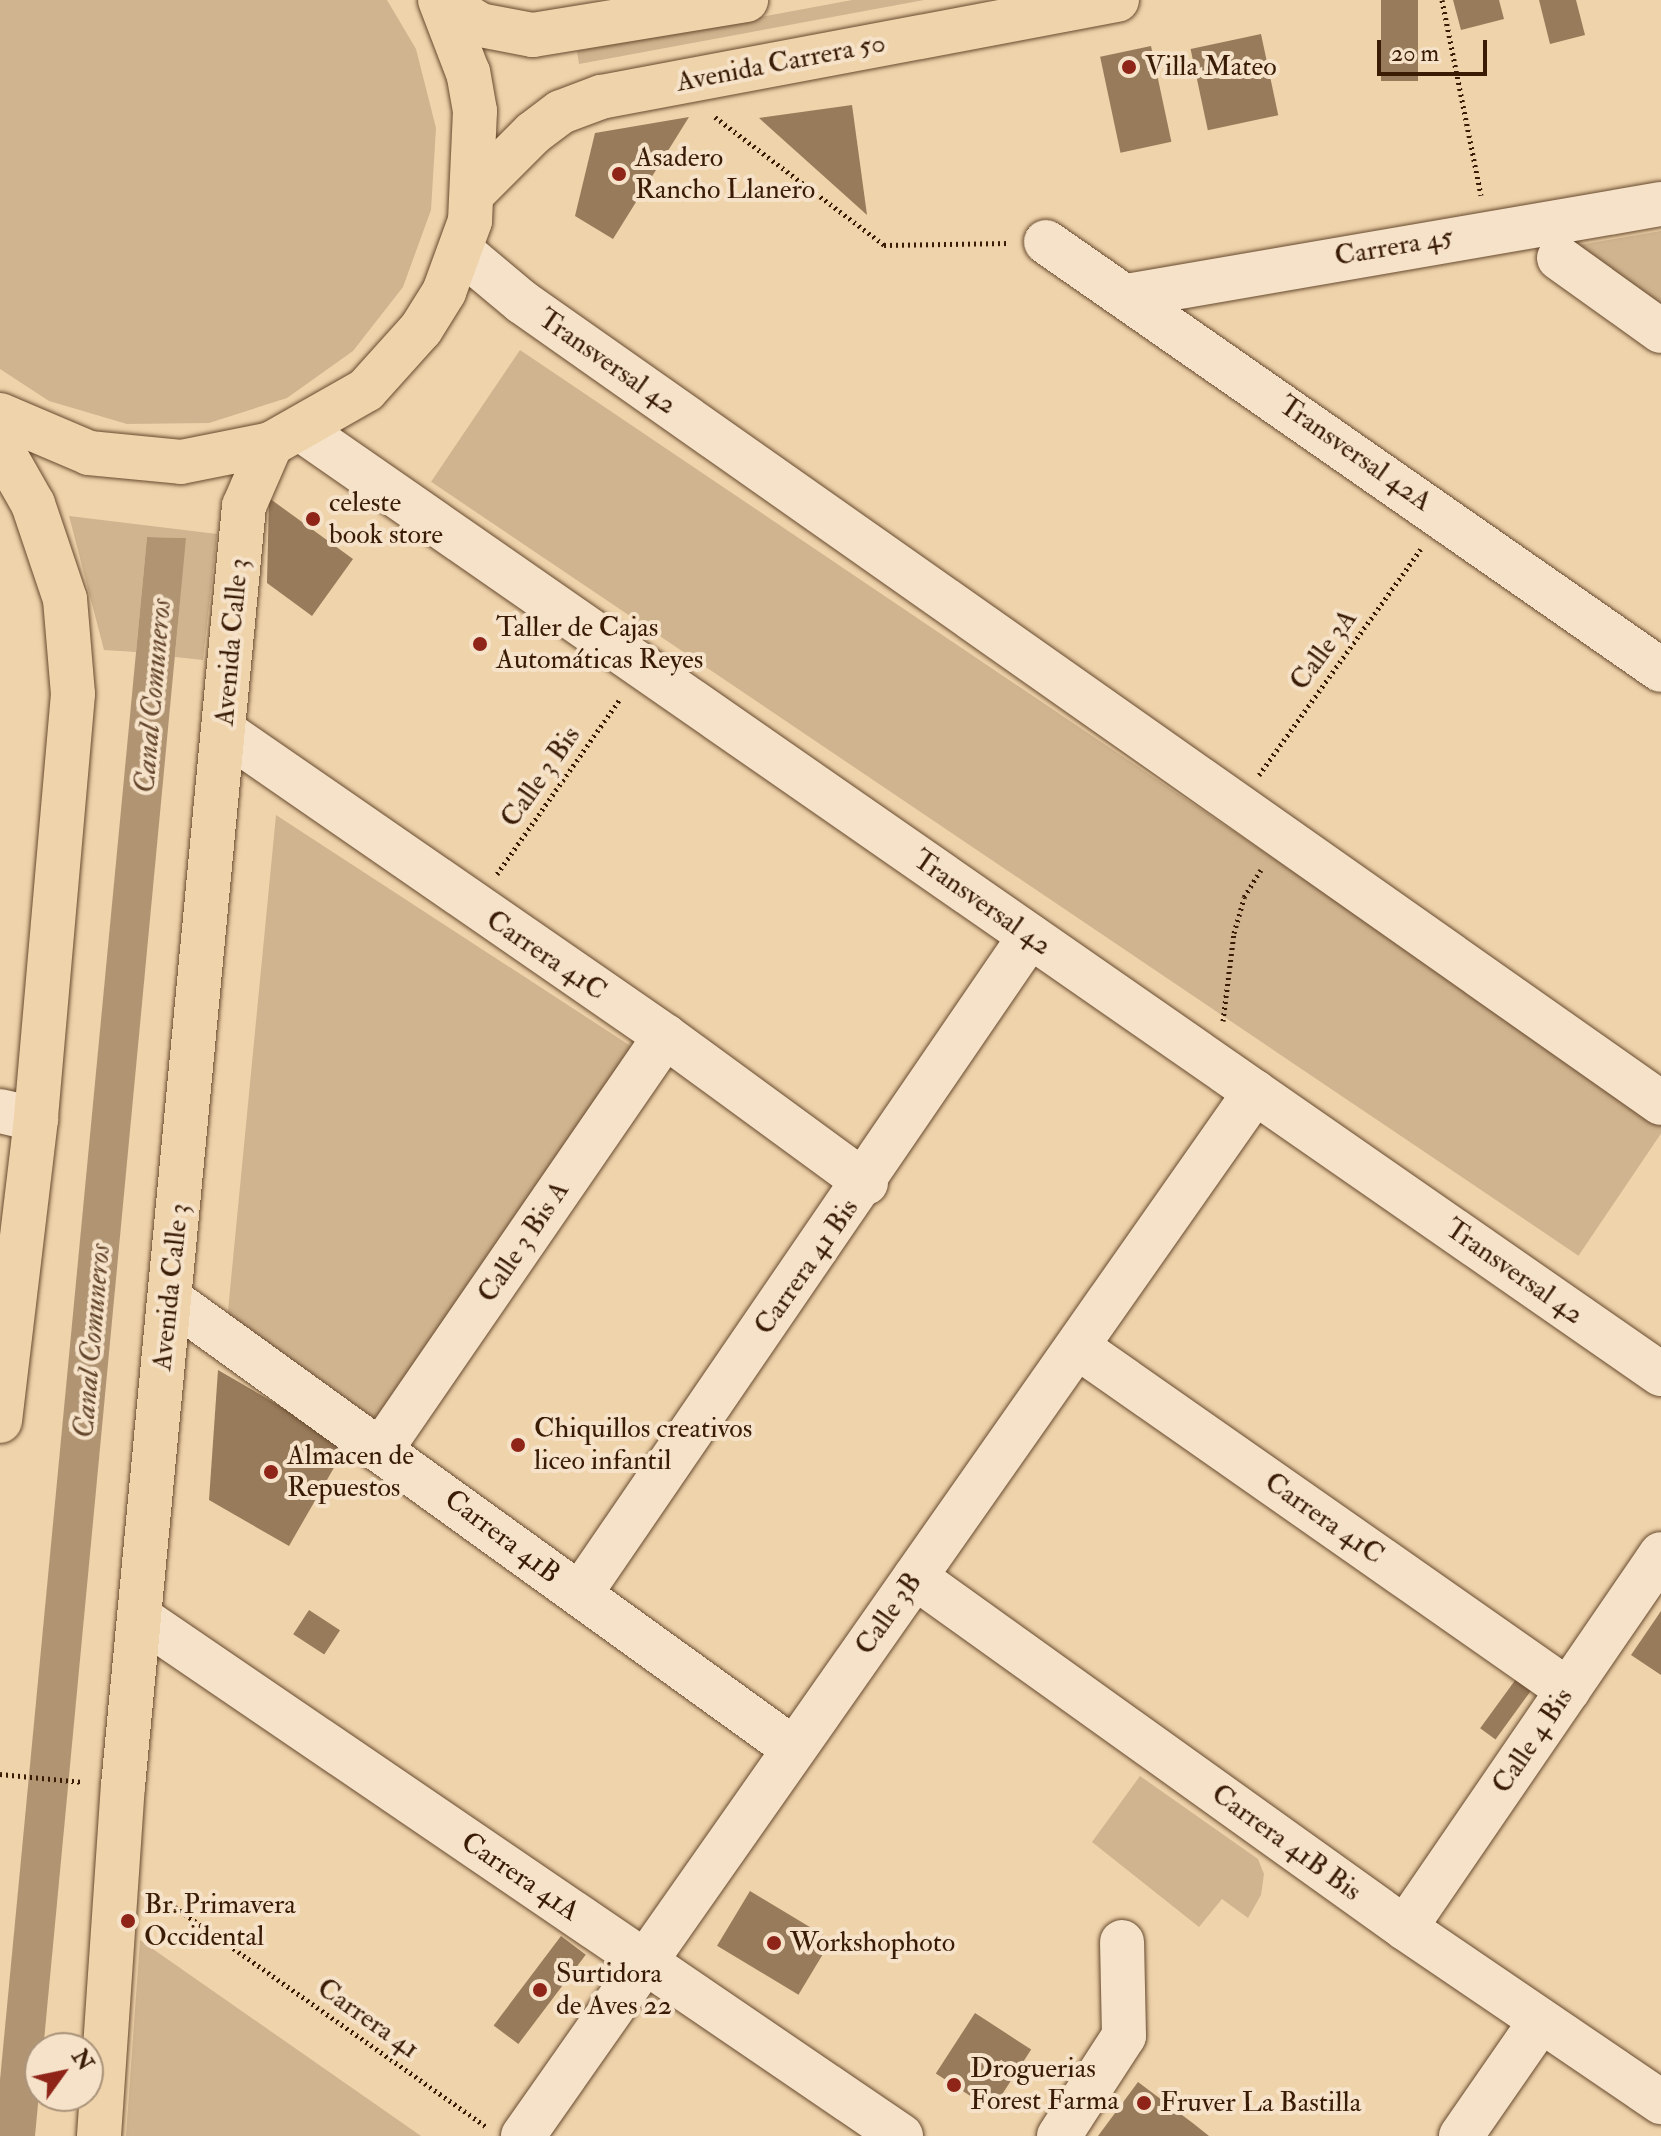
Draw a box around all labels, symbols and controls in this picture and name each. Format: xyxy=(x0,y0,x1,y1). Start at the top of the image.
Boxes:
scale bar xyxy=(1381,24,1491,74)
street label: Avenida Carrera 50 xyxy=(674,26,888,100)
text: 20 m xyxy=(1391,38,1439,69)
place label: Villa Mateo xyxy=(1145,50,1277,84)
marker: Villa Mateo xyxy=(1120,58,1138,76)
place label: Asadero Rancho Llanero xyxy=(635,141,815,207)
marker: Asadero Rancho Llanero xyxy=(610,165,628,183)
street label: Carrera 45 xyxy=(1332,220,1456,274)
street label: Transversal 42 xyxy=(531,302,683,422)
street label: Transversal 42A xyxy=(1272,389,1438,519)
place label: celeste book store xyxy=(329,486,443,552)
marker: celeste book store xyxy=(304,510,322,528)
street label: Avenida Calle 3 xyxy=(208,557,256,727)
water label: Canal Comuneros xyxy=(127,597,179,795)
street label: Calle 3A xyxy=(1283,603,1365,697)
place label: Taller de Cajas Automáticas Reyes xyxy=(496,611,703,677)
marker: Taller de Cajas Automáticas Reyes xyxy=(471,635,489,653)
street label: Calle 3 Bis xyxy=(494,720,588,834)
street label: Transversal 42 xyxy=(906,843,1058,963)
street label: Carrera 41C xyxy=(479,904,613,1008)
street label: Calle 3 Bis A xyxy=(471,1175,577,1309)
street label: Carrera 41 Bis xyxy=(748,1192,866,1342)
street label: Avenida Calle 3 xyxy=(146,1202,196,1372)
street label: Transversal 42 xyxy=(1438,1212,1590,1332)
water label: Canal Comuneros xyxy=(66,1242,118,1440)
place label: Chiquillos creativos liceo infantil xyxy=(534,1412,752,1478)
marker: Chiquillos creativos liceo infantil xyxy=(509,1436,527,1454)
place label: Almacen de Repuestos xyxy=(287,1439,414,1505)
marker: Almacen de Repuestos xyxy=(262,1463,280,1481)
street label: Carrera 41C xyxy=(1258,1466,1390,1572)
street label: Carrera 41B xyxy=(438,1483,566,1591)
street label: Calle 3B xyxy=(849,1566,929,1662)
street label: Calle 4 Bis xyxy=(1486,1682,1580,1800)
street label: Carrera 41B Bis xyxy=(1205,1777,1367,1909)
street label: Carrera 41A xyxy=(455,1825,585,1929)
place label: Br. Primavera Occidental xyxy=(144,1888,296,1954)
marker: Br. Primavera Occidental xyxy=(119,1912,137,1930)
place label: Workshophoto xyxy=(790,1926,955,1960)
marker: Workshophoto xyxy=(765,1934,783,1952)
place label: Surtidora de Aves 22 xyxy=(556,1957,672,2023)
street label: Carrera 41 xyxy=(310,1972,426,2066)
marker: Surtidora de Aves 22 xyxy=(531,1981,549,1999)
north arrow xyxy=(24,2032,104,2112)
text: N xyxy=(65,2044,100,2076)
place label: Droguerias Forest Farma xyxy=(970,2052,1119,2118)
marker: Droguerias Forest Farma xyxy=(945,2076,963,2094)
place label: Fruver La Bastilla xyxy=(1160,2086,1361,2120)
marker: Fruver La Bastilla xyxy=(1135,2094,1153,2112)

